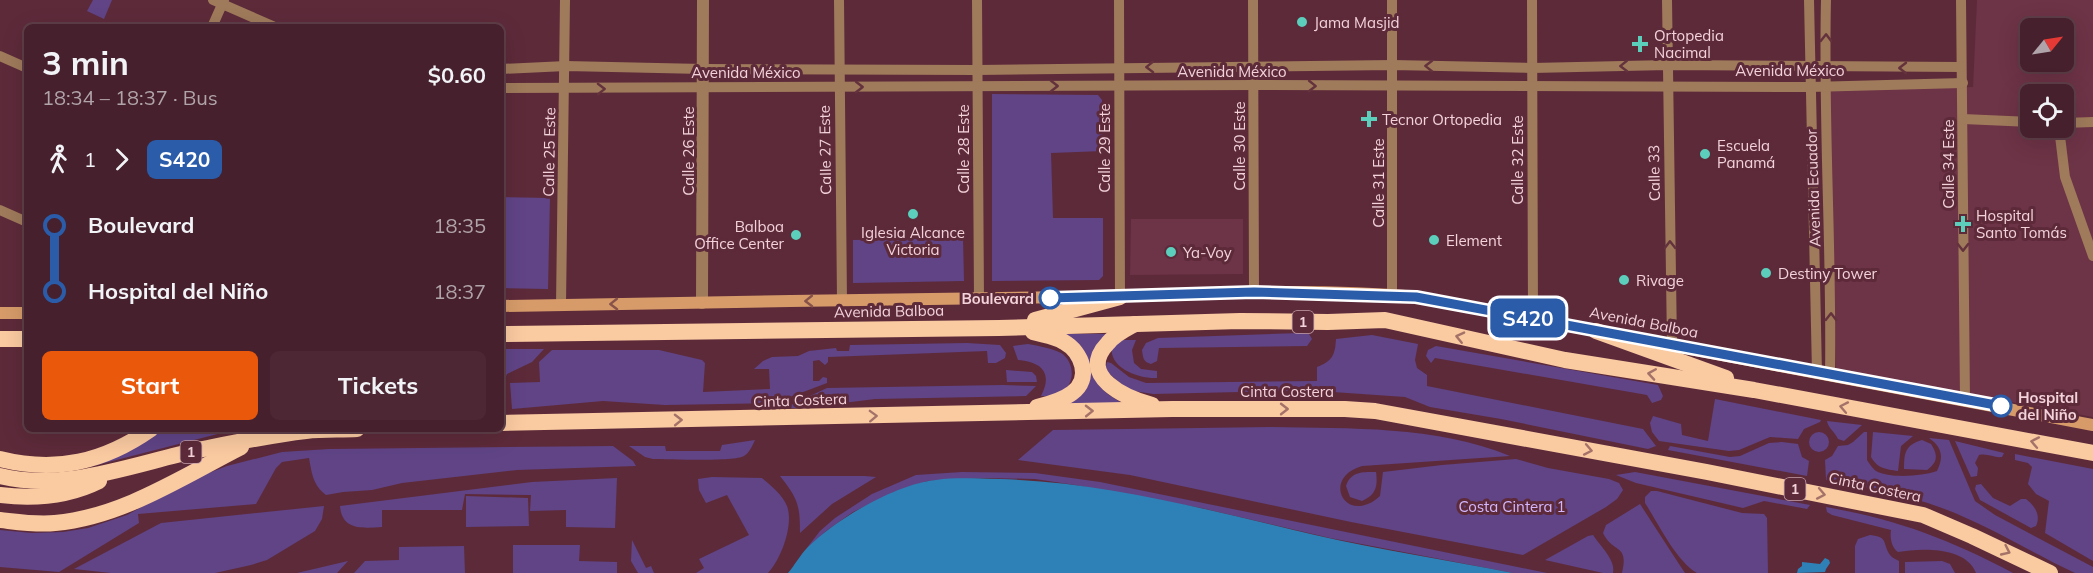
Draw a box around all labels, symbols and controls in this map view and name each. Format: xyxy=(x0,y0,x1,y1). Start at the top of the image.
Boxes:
place label: Jama Masjid xyxy=(1314,13,1399,32)
marker: Jama Masjid xyxy=(1295,15,1309,29)
north arrow xyxy=(2020,18,2074,72)
map controls xyxy=(2020,18,2074,138)
place label: Ortopedia Nacimal xyxy=(1654,26,1724,62)
one-way arrow xyxy=(1819,33,1832,42)
marker: Ortopedia Nacimal xyxy=(1631,35,1649,53)
text: 3 min xyxy=(42,42,129,83)
one-way arrow xyxy=(1424,60,1433,72)
one-way arrow xyxy=(1619,60,1628,72)
text: $0.60 xyxy=(428,61,486,89)
one-way arrow xyxy=(1145,61,1154,73)
street label: Avenida México xyxy=(1735,61,1845,80)
street label: Avenida México xyxy=(1177,62,1287,81)
one-way arrow xyxy=(1898,62,1907,74)
street label: Avenida México xyxy=(691,63,801,82)
one-way arrow xyxy=(1050,80,1059,92)
one-way arrow xyxy=(1308,80,1317,92)
one-way arrow xyxy=(855,81,864,93)
one-way arrow xyxy=(597,83,606,95)
button: locate xyxy=(2020,84,2074,138)
text: 18:34 – 18:37 · Bus xyxy=(42,85,218,110)
street label: Calle 30 Este xyxy=(1230,101,1249,191)
street label: Calle 29 Este xyxy=(1095,103,1114,193)
street label: Calle 28 Este xyxy=(954,104,973,194)
street label: Calle 27 Este xyxy=(815,105,835,195)
street label: Calle 26 Este xyxy=(679,106,698,196)
street label: Calle 25 Este xyxy=(539,107,559,197)
marker: Tecnor Ortopedia xyxy=(1360,110,1378,128)
place label: Tecnor Ortopedia xyxy=(1382,110,1502,129)
street label: Calle 32 Este xyxy=(1508,115,1527,205)
street label: Calle 34 Este xyxy=(1939,119,1958,209)
street label: Avenida Ecuador xyxy=(1801,128,1825,247)
place label: Escuela Panamá xyxy=(1717,136,1775,172)
street label: Calle 31 Este xyxy=(1369,138,1388,228)
icon: walk xyxy=(42,143,75,176)
icon: forward xyxy=(105,143,138,176)
street label: Calle 33 xyxy=(1644,145,1664,201)
text: S420 xyxy=(159,146,210,172)
text: 1 xyxy=(84,147,96,172)
marker: Escuela Panamá xyxy=(1698,147,1712,161)
place label: Hospital Santo Tomás xyxy=(1976,206,2067,242)
marker: Iglesia Alcance Victoria xyxy=(906,207,920,221)
text: Boulevard xyxy=(88,211,194,239)
text: 18:35 xyxy=(433,213,486,238)
marker: Hospital Santo Tomás xyxy=(1954,215,1972,233)
place label: Balboa Office Center xyxy=(694,217,785,253)
place label: Iglesia Alcance Victoria xyxy=(861,223,965,259)
marker: Balboa Office Center xyxy=(789,228,803,242)
place label: Element xyxy=(1446,231,1502,250)
marker: Element xyxy=(1427,233,1441,247)
one-way arrow xyxy=(1664,240,1676,249)
place label: Ya-Voy xyxy=(1182,243,1232,262)
one-way arrow xyxy=(1957,243,1970,252)
marker: Ya-Voy xyxy=(1164,245,1178,259)
place label: Destiny Tower xyxy=(1778,264,1878,283)
marker: Destiny Tower xyxy=(1759,266,1773,280)
place label: Rivage xyxy=(1636,271,1684,290)
marker: Rivage xyxy=(1617,273,1631,287)
text: Hospital del Niño xyxy=(88,277,268,305)
text: 18:37 xyxy=(433,279,486,304)
marker: Boulevard xyxy=(1039,287,1061,309)
place label: Boulevard xyxy=(961,289,1034,308)
one-way arrow xyxy=(804,295,813,307)
one-way arrow xyxy=(609,298,618,310)
line badge: S420 xyxy=(1486,298,1570,338)
street label: Avenida Balboa xyxy=(834,301,944,321)
street label: Avenida Balboa xyxy=(1588,302,1700,342)
text: S420 xyxy=(1502,305,1554,331)
road number: 1 xyxy=(1292,311,1314,333)
one-way arrow xyxy=(1825,312,1837,321)
one-way arrow xyxy=(1455,332,1465,345)
button: Start xyxy=(42,351,258,420)
button: Tickets xyxy=(270,351,486,420)
one-way arrow xyxy=(1647,368,1657,381)
street label: Cinta Costera xyxy=(1240,382,1334,401)
place label: Hospital del Niño xyxy=(2018,388,2078,424)
street label: Cinta Costera xyxy=(753,389,847,411)
marker: Hospital del Niño xyxy=(1990,395,2012,417)
one-way arrow xyxy=(1839,401,1848,413)
one-way arrow xyxy=(1279,403,1288,415)
one-way arrow xyxy=(1085,405,1094,417)
one-way arrow xyxy=(869,410,878,422)
one-way arrow xyxy=(674,414,683,427)
one-way arrow xyxy=(2031,436,2041,449)
road number: 1 xyxy=(180,441,201,463)
one-way arrow xyxy=(1583,443,1593,456)
street label: Cinta Costera xyxy=(1827,468,1923,506)
road number: 1 xyxy=(1784,478,1806,500)
one-way arrow xyxy=(1815,487,1825,500)
park label: Costa Cintera 1 xyxy=(1458,497,1566,516)
one-way arrow xyxy=(2000,544,2011,556)

